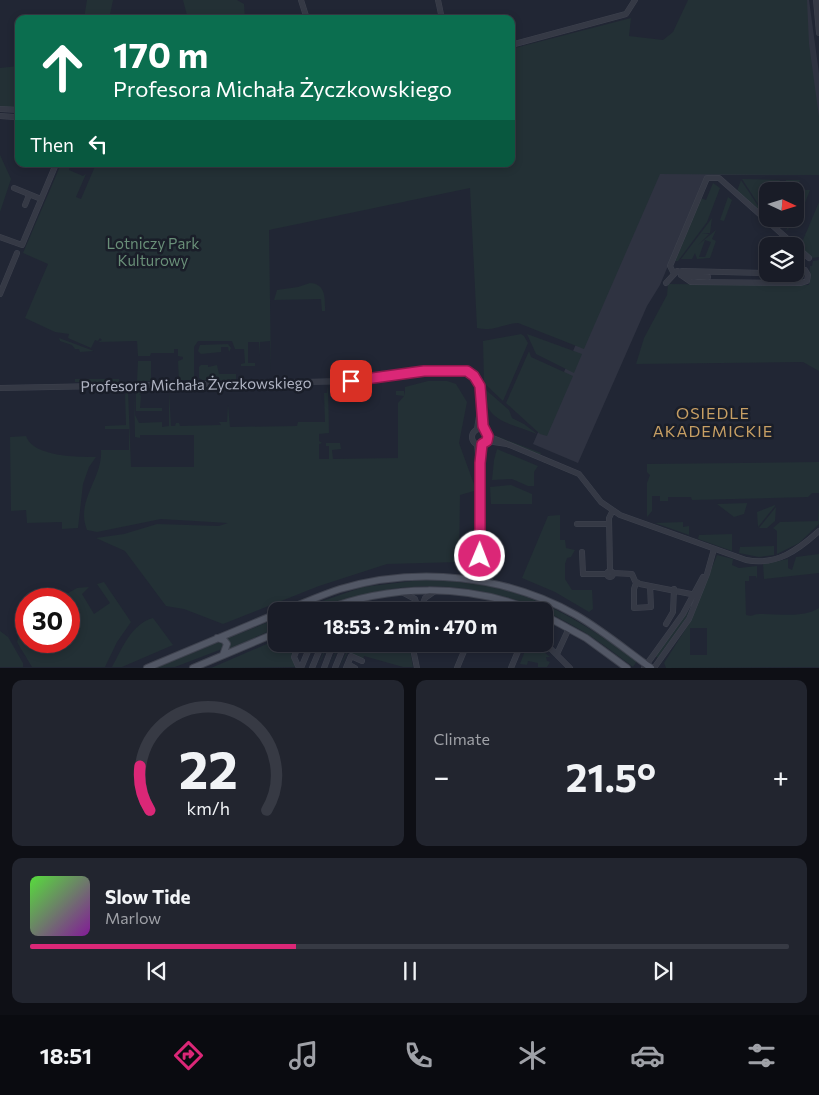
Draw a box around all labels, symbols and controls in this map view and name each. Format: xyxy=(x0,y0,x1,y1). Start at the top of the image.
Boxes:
text: 170 m xyxy=(113,32,208,75)
icon: ahead xyxy=(30,35,95,100)
text: Profesora Michała Życzkowskiego xyxy=(113,75,452,102)
icon: left xyxy=(84,130,112,158)
text: Then xyxy=(30,133,74,156)
north arrow xyxy=(759,182,804,228)
map controls xyxy=(759,182,804,282)
park label: Lotniczy Park Kulturowy xyxy=(107,234,199,269)
button: layers xyxy=(759,237,804,282)
pin xyxy=(330,360,372,402)
icon: arrive xyxy=(337,367,365,395)
street label: Profesora Michała Życzkowskiego xyxy=(80,373,312,395)
district label: OSIEDLE AKADEMICKIE xyxy=(653,403,773,440)
position arrow xyxy=(453,529,505,581)
speed limit sign: 30 xyxy=(15,588,80,653)
text: 18:53 · 2 min · 470 m xyxy=(324,615,497,638)
text: Climate xyxy=(434,729,490,748)
text: 22 xyxy=(178,736,237,800)
text: 21.5° xyxy=(566,753,656,800)
text: − xyxy=(434,759,449,793)
text: + xyxy=(773,759,789,793)
text: km/h xyxy=(186,797,229,819)
text: Slow Tide xyxy=(105,885,191,908)
text: Marlow xyxy=(105,908,161,927)
icon: previous xyxy=(143,957,171,985)
icon: pause xyxy=(396,957,424,985)
icon: next xyxy=(649,957,677,985)
icon: directions xyxy=(171,1038,206,1073)
icon: music xyxy=(286,1038,321,1073)
icon: phone xyxy=(401,1038,436,1073)
icon: climate xyxy=(515,1038,550,1073)
icon: car xyxy=(630,1038,665,1073)
icon: filters xyxy=(744,1038,779,1073)
text: 18:51 xyxy=(40,1042,92,1069)

